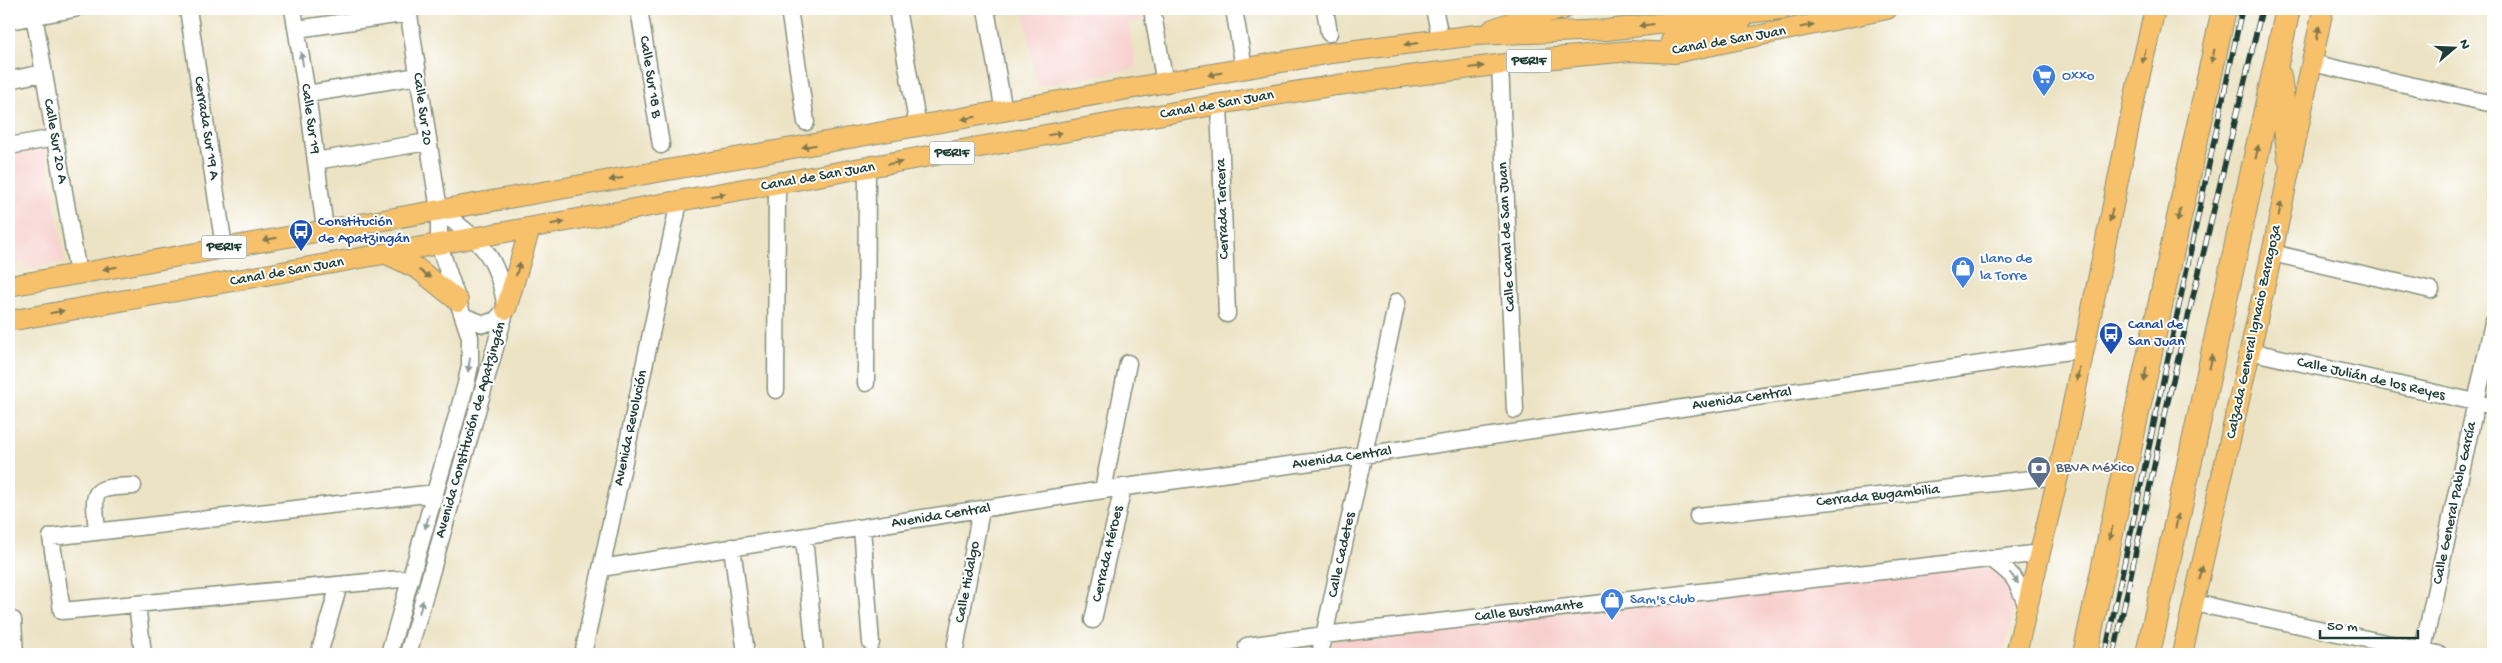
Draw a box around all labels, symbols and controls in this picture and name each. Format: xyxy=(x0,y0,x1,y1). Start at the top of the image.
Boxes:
one-way arrow xyxy=(1638,21,1654,29)
street label: Canal de San Juan xyxy=(1671,22,1787,60)
one-way arrow xyxy=(1800,22,1815,30)
north arrow xyxy=(2430,22,2480,72)
one-way arrow xyxy=(2314,25,2322,40)
street label: Calle Sur 18 B xyxy=(635,35,665,120)
text: N xyxy=(2454,37,2473,52)
one-way arrow xyxy=(1402,40,1418,48)
road number: PERIF xyxy=(1506,49,1552,72)
one-way arrow xyxy=(2140,49,2148,64)
one-way arrow xyxy=(2209,49,2217,65)
one-way arrow xyxy=(297,51,305,67)
one-way arrow xyxy=(1470,63,1486,71)
supermarket icon: Oxxo xyxy=(2031,63,2057,97)
place label: Oxxo xyxy=(2062,67,2095,85)
one-way arrow xyxy=(1208,70,1223,78)
street label: Calle Sur 20 xyxy=(408,72,436,147)
street label: Cerrada Sur 19 A xyxy=(189,75,223,182)
street label: Calle Sur 19 xyxy=(296,83,324,156)
street label: Canal de San Juan xyxy=(1159,86,1275,124)
street label: Calle Sur 20 A xyxy=(39,97,71,186)
one-way arrow xyxy=(961,115,977,123)
one-way arrow xyxy=(1048,130,1063,138)
one-way arrow xyxy=(801,142,817,150)
road number: PERIF xyxy=(930,142,974,164)
one-way arrow xyxy=(2253,144,2261,160)
street label: Canal de San Juan xyxy=(760,158,876,196)
one-way arrow xyxy=(888,158,904,166)
street label: Cerrada Tercera xyxy=(1212,158,1234,260)
street label: Calle Canal de San Juan xyxy=(1494,162,1520,312)
one-way arrow xyxy=(607,176,623,184)
one-way arrow xyxy=(711,190,727,198)
one-way arrow xyxy=(2277,200,2285,216)
one-way arrow xyxy=(2106,208,2114,224)
one-way arrow xyxy=(2175,208,2183,224)
place label: Constitución de Apatzingán xyxy=(318,213,410,248)
bus stop icon: Constitución de Apatzingán xyxy=(288,218,314,252)
one-way arrow xyxy=(551,219,567,227)
street label: Calzada General Ignacio Zaragoza xyxy=(2223,223,2286,441)
road number: PERIF xyxy=(202,236,246,258)
one-way arrow xyxy=(262,236,278,244)
place label: Llano de la Torre xyxy=(1980,250,2032,285)
street label: Canal de San Juan xyxy=(229,253,345,291)
shop icon: Llano de la Torre xyxy=(1950,255,1976,289)
one-way arrow xyxy=(514,261,522,276)
one-way arrow xyxy=(102,264,118,272)
one-way arrow xyxy=(418,269,432,279)
one-way arrow xyxy=(49,308,65,316)
place label: Canal de San Juan xyxy=(2128,316,2184,351)
street label: Avenida Constitución de Apatzingán xyxy=(431,320,511,540)
bus stop icon: Canal de San Juan xyxy=(2098,321,2124,355)
street label: Calle Julián de los Reyes xyxy=(2295,353,2447,405)
one-way arrow xyxy=(2207,355,2215,370)
one-way arrow xyxy=(465,358,473,374)
one-way arrow xyxy=(2074,367,2082,382)
one-way arrow xyxy=(2141,367,2149,383)
street label: Avenida Revolución xyxy=(610,368,652,488)
street label: Avenida Central xyxy=(1691,383,1793,415)
street label: Calle General Pablo García xyxy=(2429,419,2481,586)
street label: Avenida Central xyxy=(1291,442,1393,474)
bank icon: BBVA México xyxy=(2026,455,2052,489)
place label: BBVA México xyxy=(2055,459,2134,477)
street label: Cerrada Bugambilia xyxy=(1816,481,1941,511)
street label: Avenida Central xyxy=(890,499,992,533)
street label: Cerrada Héroes xyxy=(1088,504,1128,604)
street label: Calle Cadetes xyxy=(1324,510,1360,599)
one-way arrow xyxy=(422,514,430,529)
one-way arrow xyxy=(2173,514,2181,529)
one-way arrow xyxy=(2107,526,2115,541)
street label: Calle Hidalgo xyxy=(951,539,985,624)
one-way arrow xyxy=(2197,564,2205,580)
one-way arrow xyxy=(2009,572,2019,585)
shop icon: Sam's Club xyxy=(1599,587,1625,621)
place label: Sam's Club xyxy=(1630,591,1695,609)
street label: Calle Bustamante xyxy=(1474,595,1584,627)
one-way arrow xyxy=(417,600,425,615)
scale bar xyxy=(2320,608,2417,640)
text: 50 m xyxy=(2327,618,2358,636)

